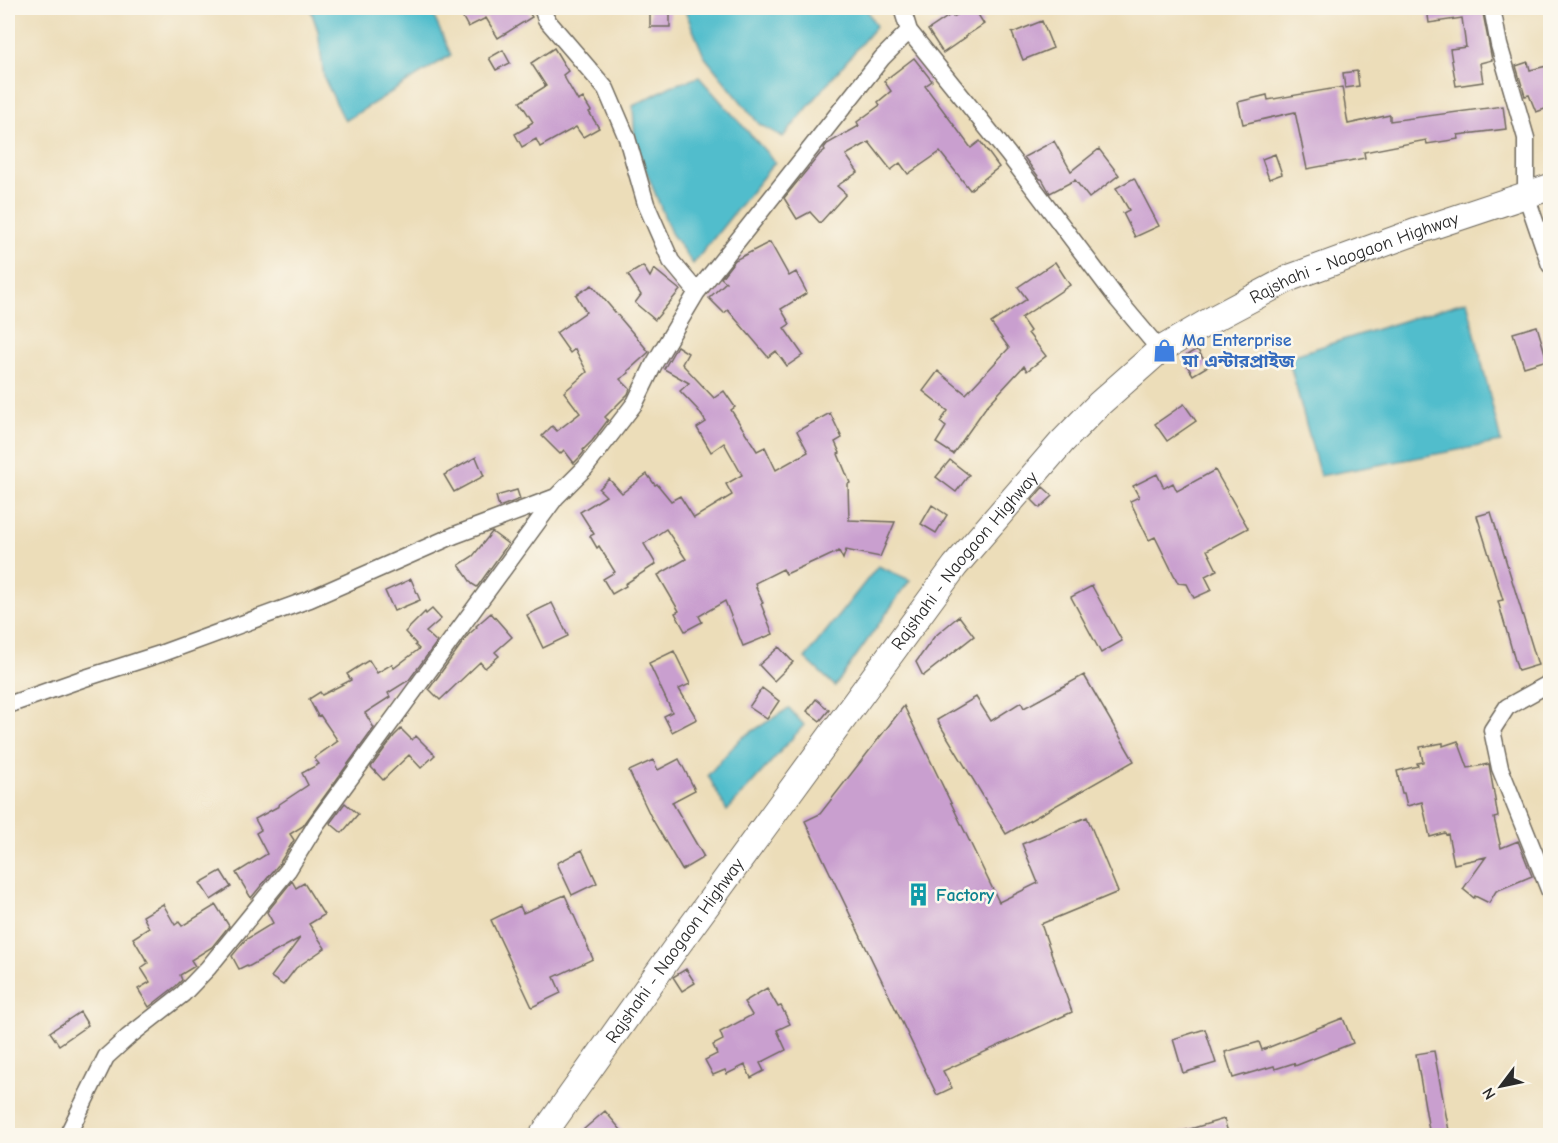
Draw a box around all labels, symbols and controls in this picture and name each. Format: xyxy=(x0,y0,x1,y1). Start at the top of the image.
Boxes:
street label: Rajshahi - Naogaon Highway xyxy=(1246,208,1462,309)
place label: Ma Enterprise মা এন্টারপ্রাইজ xyxy=(1181,330,1296,372)
shop icon: Ma Enterprise মা এন্টারপ্রাইজ xyxy=(1151,337,1177,363)
street label: Rajshahi - Naogaon Highway xyxy=(887,467,1043,654)
street label: Rajshahi - Naogaon Highway xyxy=(601,854,749,1047)
building icon: Factory xyxy=(905,882,931,908)
place label: Factory xyxy=(936,885,995,906)
north arrow xyxy=(1471,1056,1531,1116)
text: N xyxy=(1479,1084,1500,1103)

